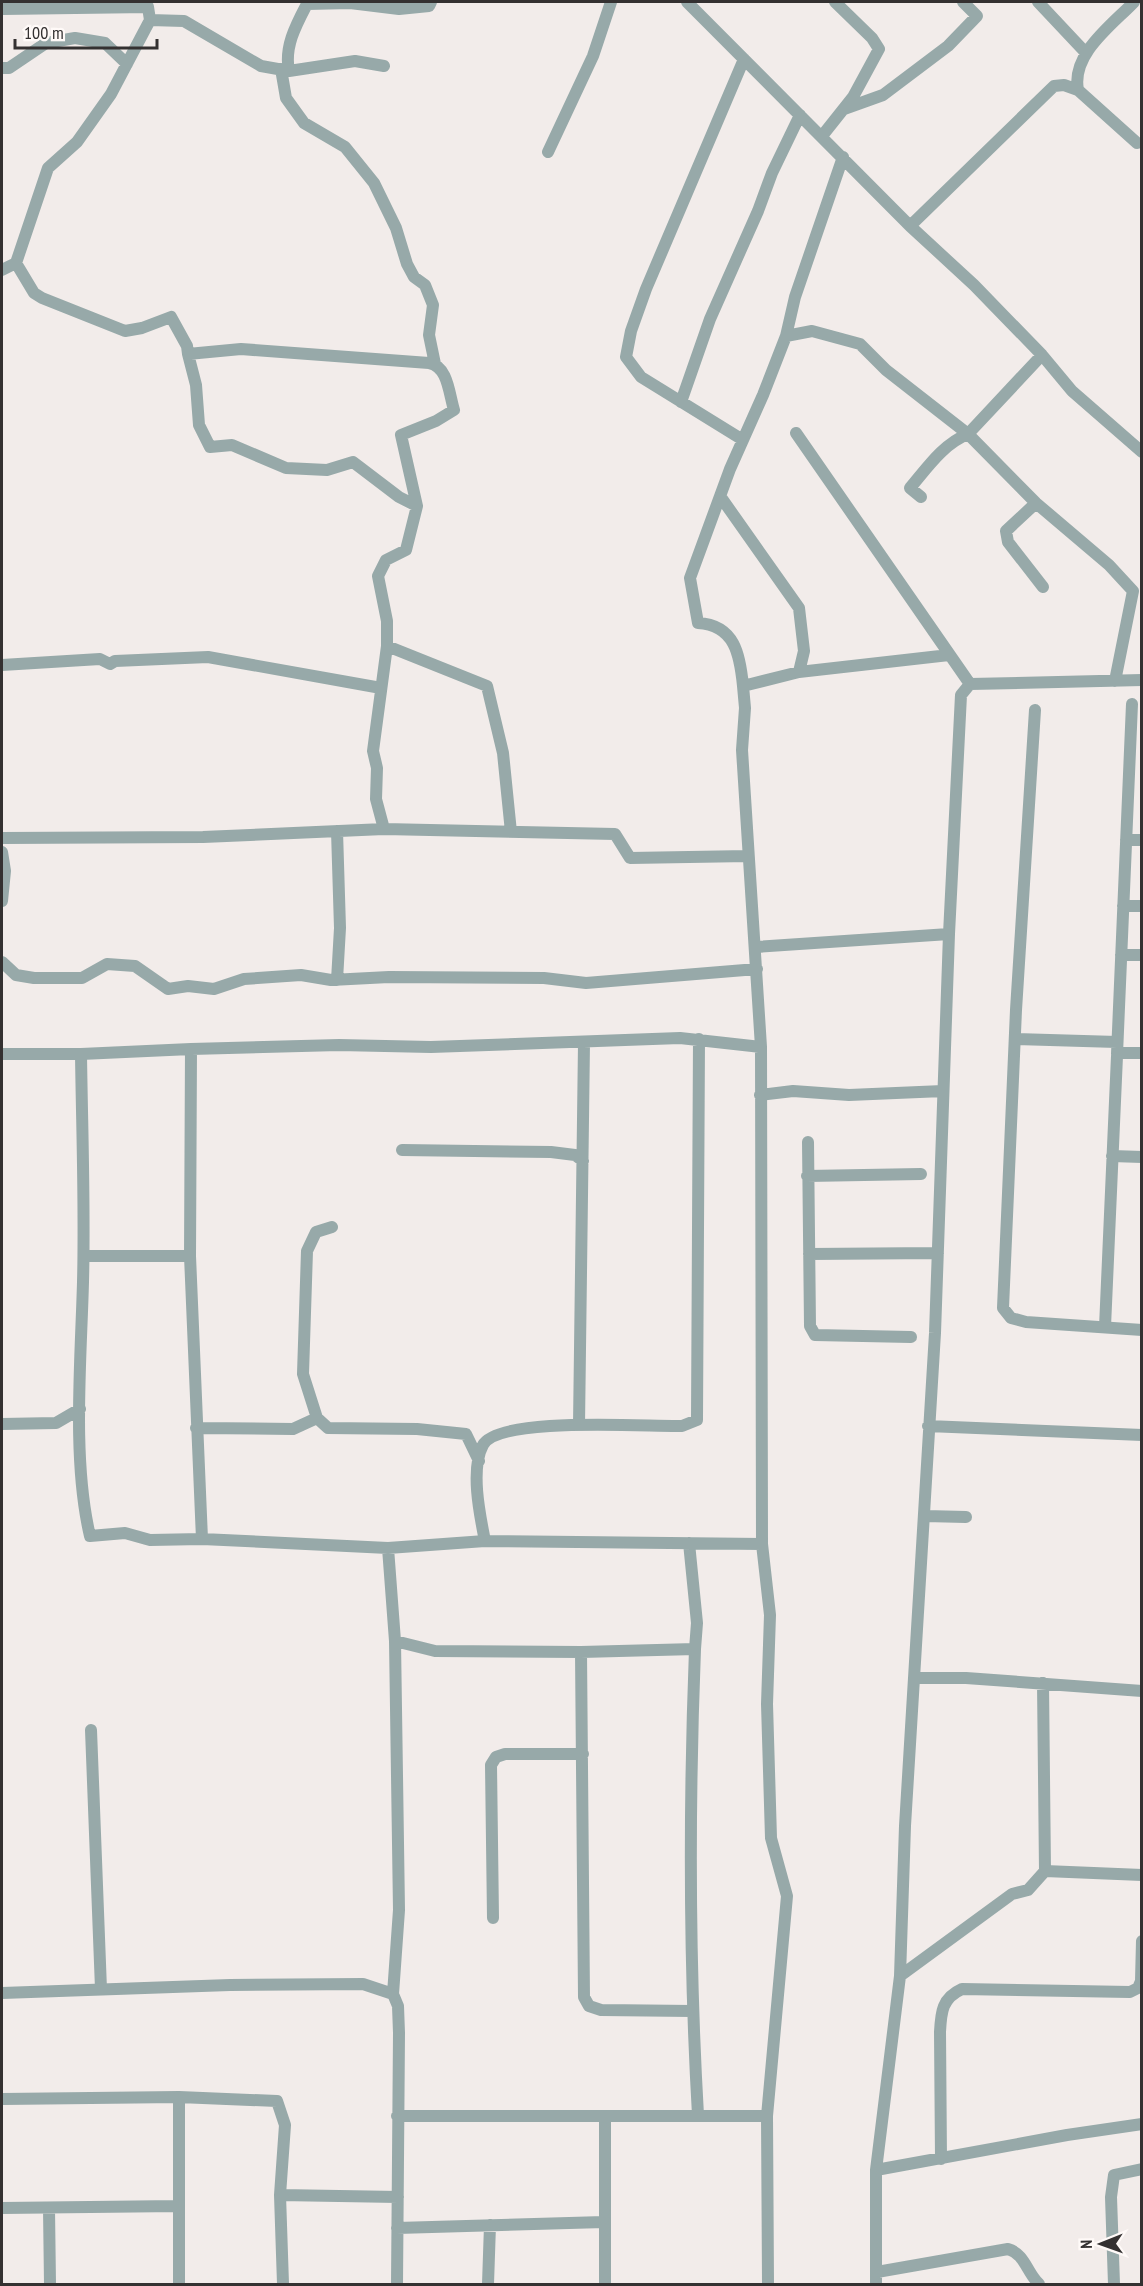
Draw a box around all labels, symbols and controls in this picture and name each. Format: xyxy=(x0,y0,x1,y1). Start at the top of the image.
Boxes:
scale bar xyxy=(15,12,158,50)
text: 100 m xyxy=(24,21,64,44)
north arrow xyxy=(1071,2214,1131,2274)
text: N xyxy=(1076,2240,1096,2249)

